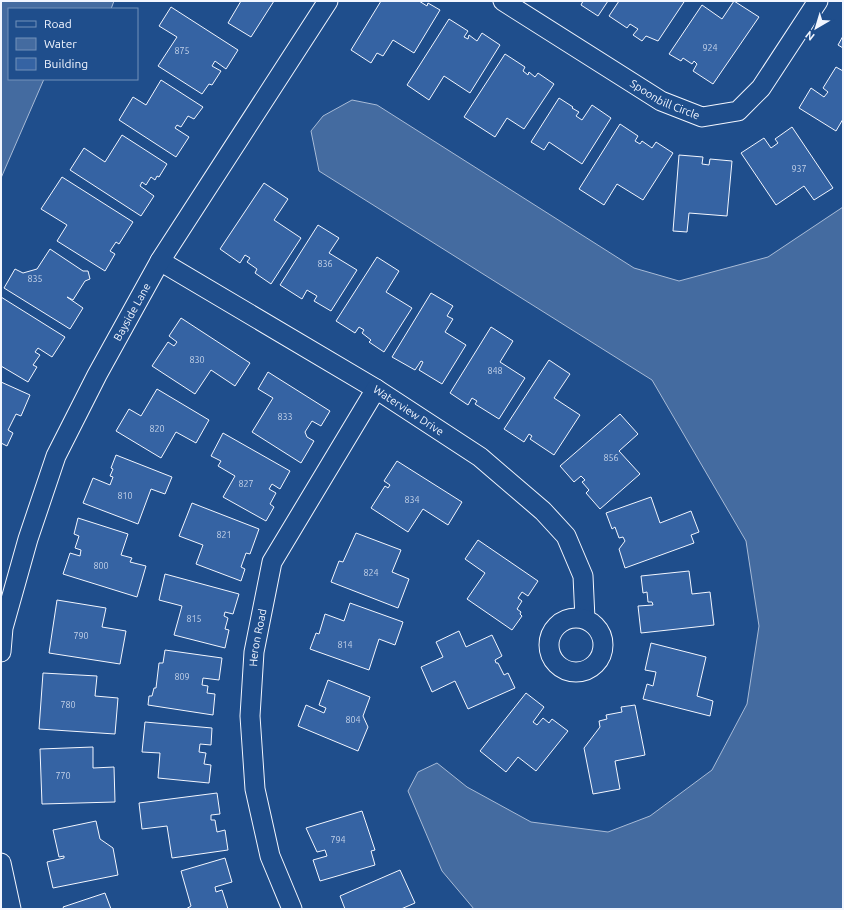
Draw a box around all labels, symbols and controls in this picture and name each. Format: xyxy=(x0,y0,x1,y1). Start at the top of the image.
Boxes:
legend xyxy=(8,8,138,80)
north arrow xyxy=(796,8,836,48)
text: Road xyxy=(44,17,72,30)
text: N xyxy=(803,29,817,43)
text: Water xyxy=(44,37,77,50)
house number: 924 xyxy=(702,43,718,53)
house number: 875 xyxy=(174,46,190,56)
text: Building xyxy=(44,57,88,70)
street label: Spoonbill Circle xyxy=(628,77,702,122)
house number: 937 xyxy=(791,164,807,174)
house number: 836 xyxy=(317,259,333,269)
house number: 835 xyxy=(27,274,43,284)
street label: Bayside Lane xyxy=(111,281,153,343)
house number: 830 xyxy=(189,355,205,365)
house number: 848 xyxy=(487,366,503,376)
street label: Waterview Drive xyxy=(371,383,446,438)
house number: 833 xyxy=(277,412,293,422)
house number: 820 xyxy=(149,424,165,434)
house number: 856 xyxy=(603,453,619,463)
house number: 827 xyxy=(238,479,254,489)
house number: 810 xyxy=(117,491,133,501)
house number: 834 xyxy=(404,495,420,505)
house number: 821 xyxy=(216,530,232,540)
house number: 800 xyxy=(93,561,109,571)
house number: 824 xyxy=(363,568,379,578)
street label: Heron Road xyxy=(247,608,268,667)
house number: 815 xyxy=(186,614,202,624)
house number: 790 xyxy=(73,631,89,641)
house number: 814 xyxy=(337,640,353,650)
house number: 809 xyxy=(174,672,190,682)
house number: 780 xyxy=(60,700,76,710)
house number: 804 xyxy=(345,715,361,725)
house number: 770 xyxy=(55,771,71,781)
house number: 794 xyxy=(330,835,346,845)

